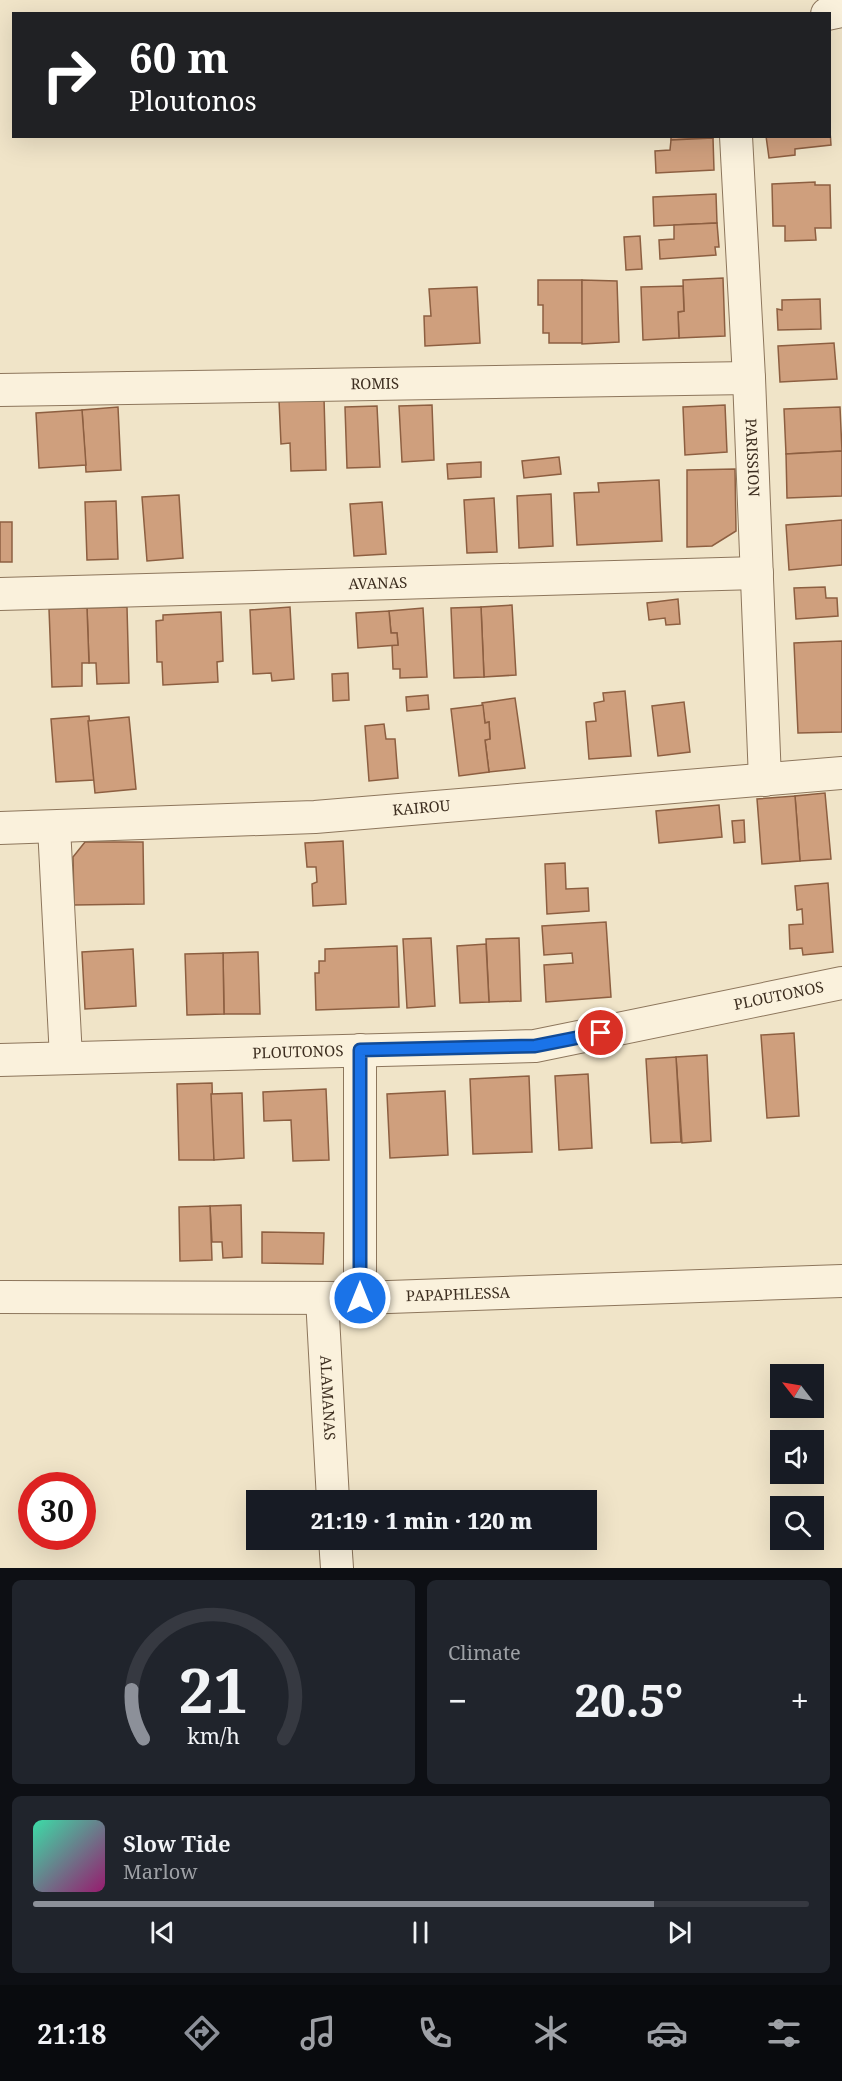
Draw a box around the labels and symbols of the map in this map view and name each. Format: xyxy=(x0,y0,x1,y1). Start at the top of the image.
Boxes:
street label: ROMIS xyxy=(351,373,399,393)
street label: PARISSION xyxy=(742,418,765,498)
street label: AVANAS xyxy=(348,572,408,593)
street label: KAIROU xyxy=(392,795,451,819)
street label: PLOUTONOS xyxy=(732,976,825,1014)
pin xyxy=(575,1007,626,1058)
street label: PLOUTONOS xyxy=(252,1040,344,1062)
position arrow xyxy=(328,1266,392,1330)
street label: PAPAPHLESSA xyxy=(406,1282,511,1305)
street label: ALAMANAS xyxy=(316,1355,341,1441)
north arrow xyxy=(770,1364,824,1418)
speed limit sign: 30 xyxy=(18,1472,96,1550)

